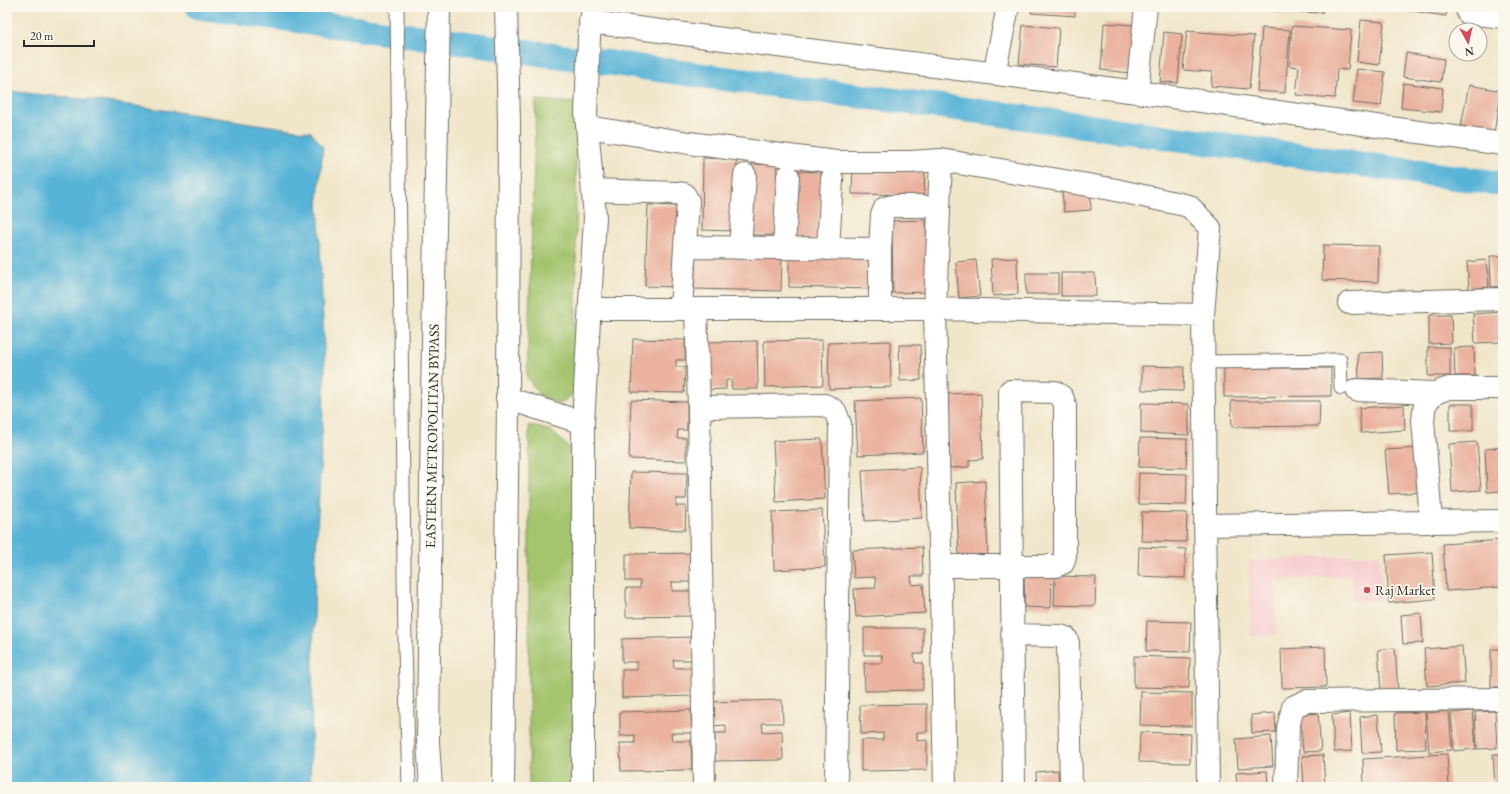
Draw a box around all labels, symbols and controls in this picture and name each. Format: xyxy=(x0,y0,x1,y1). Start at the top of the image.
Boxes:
scale bar xyxy=(24,22,94,48)
north arrow xyxy=(1448,22,1488,62)
text: 20 m xyxy=(30,28,54,44)
text: N xyxy=(1464,44,1475,59)
street label: EASTERN METROPOLITAN BYPASS xyxy=(421,324,443,548)
place label: Raj Market xyxy=(1375,581,1436,599)
marker: Raj Market xyxy=(1362,585,1372,595)

